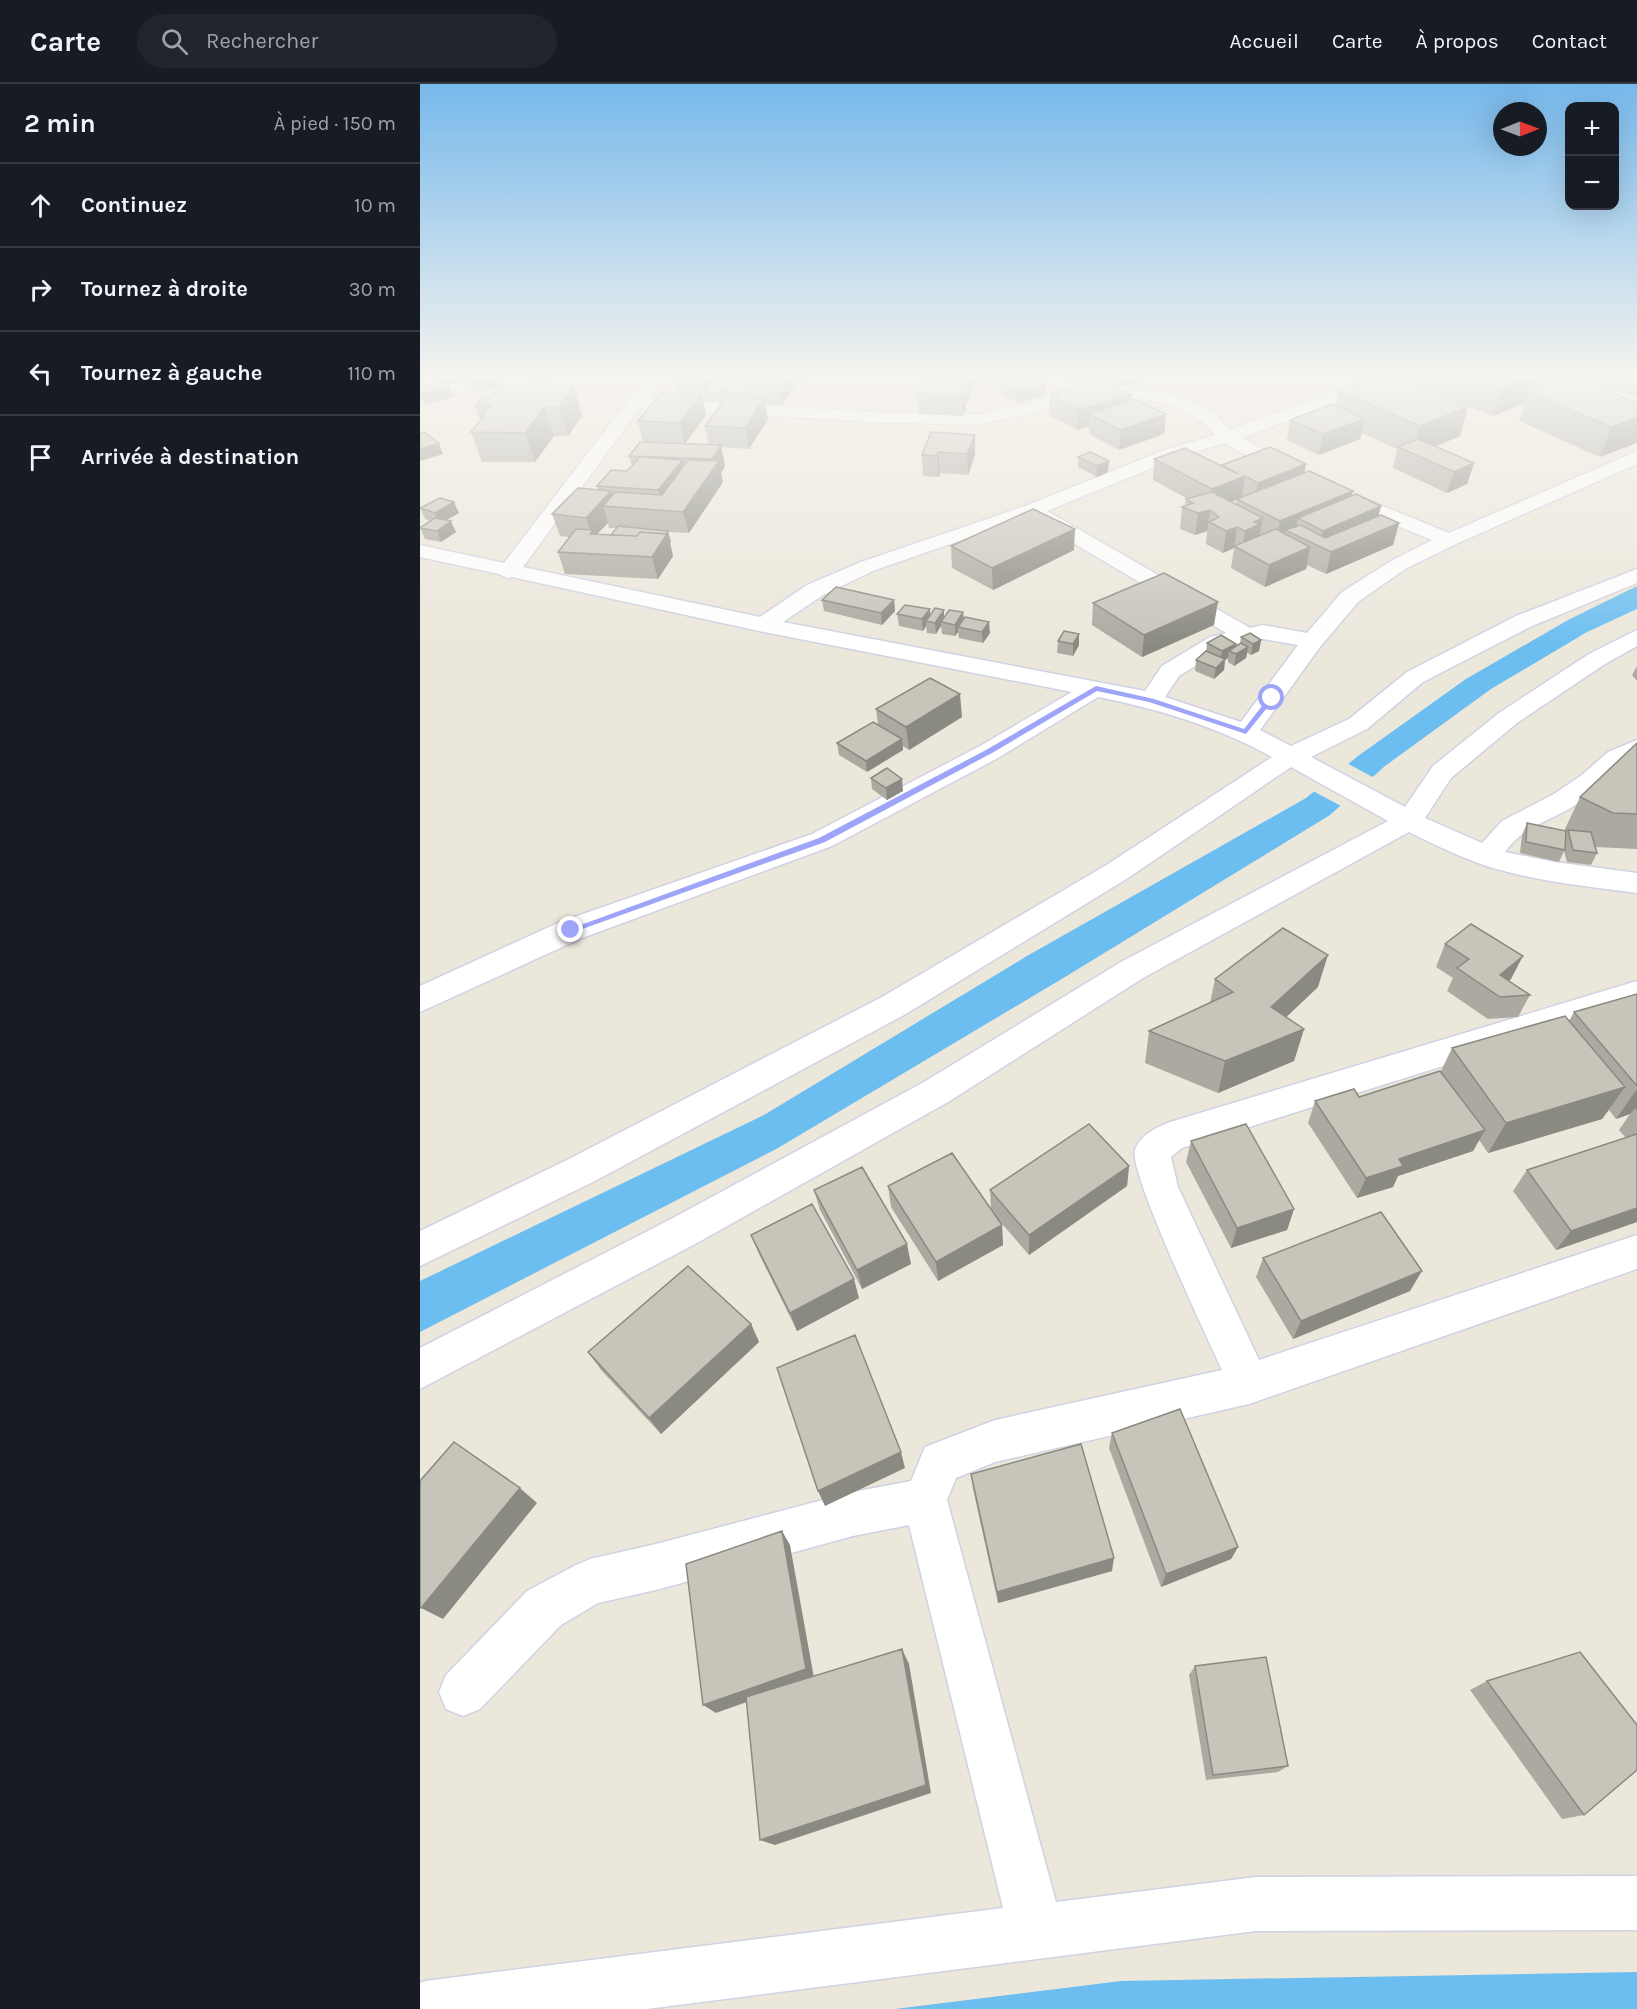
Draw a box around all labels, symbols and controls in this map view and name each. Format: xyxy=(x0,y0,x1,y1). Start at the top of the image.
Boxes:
search box xyxy=(137,14,557,68)
text: Carte xyxy=(30,25,101,58)
icon: search xyxy=(158,25,191,58)
text: Rechercher xyxy=(206,28,319,54)
text: Accueil xyxy=(1230,29,1299,53)
text: Carte xyxy=(1332,29,1383,53)
text: À propos xyxy=(1416,29,1499,53)
text: Contact xyxy=(1532,29,1607,53)
north arrow xyxy=(1493,102,1547,156)
map controls xyxy=(1565,102,1619,210)
button: + xyxy=(1565,102,1619,156)
text: 2 min xyxy=(24,108,96,139)
text: À pied · 150 m xyxy=(274,112,396,135)
button: − xyxy=(1565,156,1619,210)
icon: ahead xyxy=(24,189,57,222)
text: Continuez xyxy=(81,192,187,218)
text: 10 m xyxy=(354,194,396,217)
icon: right xyxy=(24,273,57,306)
text: Tournez à droite xyxy=(81,276,248,302)
text: 30 m xyxy=(349,278,396,301)
icon: left xyxy=(24,357,57,390)
text: Tournez à gauche xyxy=(81,360,262,386)
text: 110 m xyxy=(347,362,396,385)
icon: arrive xyxy=(24,441,57,474)
text: Arrivée à destination xyxy=(81,444,299,470)
route start xyxy=(1258,684,1284,710)
route end xyxy=(557,916,583,942)

